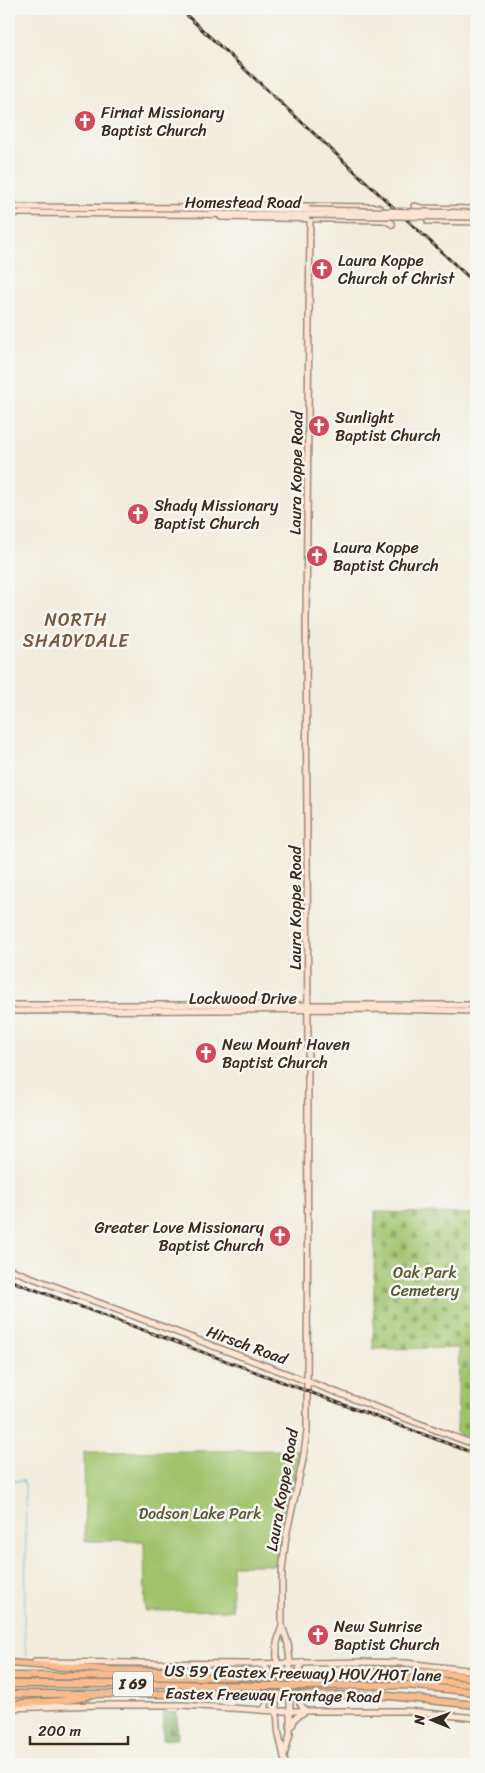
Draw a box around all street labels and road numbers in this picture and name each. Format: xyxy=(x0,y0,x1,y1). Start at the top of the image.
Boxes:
street label: Homestead Road xyxy=(185,188,303,217)
street label: Laura Koppe Road xyxy=(280,409,312,535)
street label: Laura Koppe Road xyxy=(281,845,310,970)
street label: Lockwood Drive xyxy=(189,984,297,1013)
street label: Hirsch Road xyxy=(202,1317,293,1374)
street label: Laura Koppe Road xyxy=(257,1425,307,1553)
street label: US 59 (Eastex Freeway) HOV/HOT lane xyxy=(164,1656,442,1690)
road number: I 69 xyxy=(113,1672,153,1696)
street label: Eastex Freeway Frontage Road xyxy=(165,1679,382,1711)

